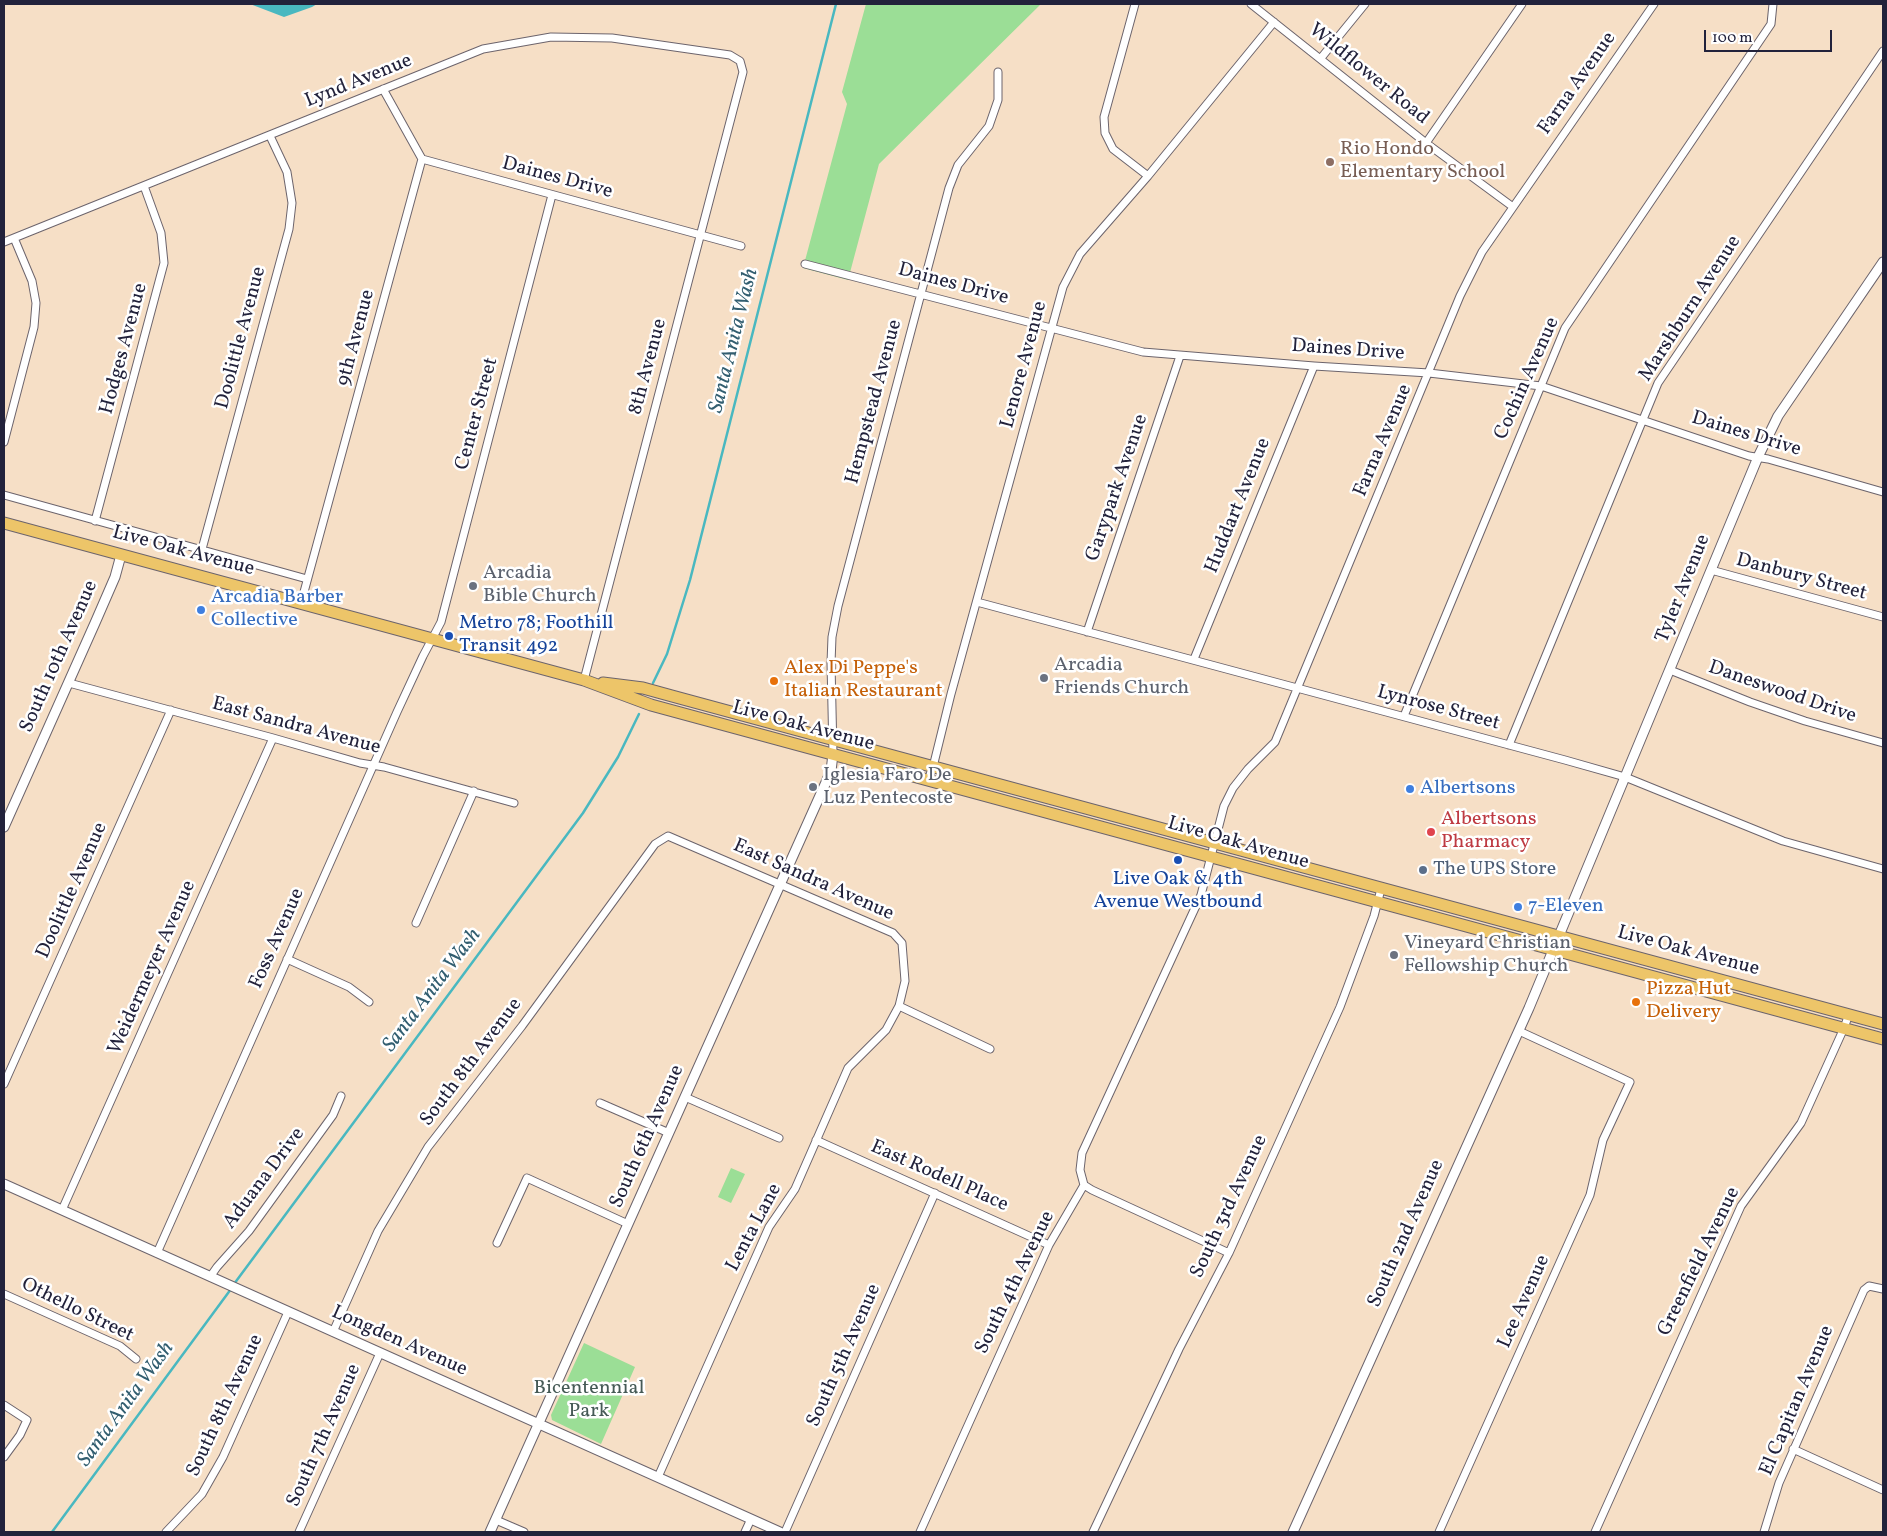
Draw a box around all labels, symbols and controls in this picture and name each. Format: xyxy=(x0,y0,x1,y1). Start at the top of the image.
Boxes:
street label: Wildflower Road xyxy=(1303,19,1433,131)
scale bar xyxy=(1707,20,1834,52)
street label: Farna Avenue xyxy=(1534,28,1622,140)
text: 100 m xyxy=(1712,28,1752,49)
street label: Lynd Avenue xyxy=(302,50,416,114)
place label: Rio Hondo Elementary School xyxy=(1340,138,1505,185)
street label: Daines Drive xyxy=(499,153,615,205)
marker: Rio Hondo Elementary School xyxy=(1324,156,1336,168)
street label: Marshburn Avenue xyxy=(1635,231,1747,387)
street label: Daines Drive xyxy=(895,259,1011,311)
street label: Doolittle Avenue xyxy=(211,264,273,412)
water label: Santa Anita Wash xyxy=(705,266,765,416)
street label: Hodges Avenue xyxy=(96,281,154,417)
street label: 9th Avenue xyxy=(333,287,381,389)
street label: Lenore Avenue xyxy=(997,299,1053,431)
street label: Cochin Avenue xyxy=(1490,314,1566,444)
street label: 8th Avenue xyxy=(625,316,673,418)
street label: Hempstead Avenue xyxy=(842,317,908,487)
street label: Daines Drive xyxy=(1291,335,1405,367)
street label: Center Street xyxy=(451,355,505,473)
street label: Farna Avenue xyxy=(1350,381,1418,501)
street label: Daines Drive xyxy=(1688,407,1804,463)
street label: Garypark Avenue xyxy=(1082,411,1154,565)
street label: Huddart Avenue xyxy=(1201,435,1277,577)
street label: Live Oak Avenue xyxy=(109,522,257,582)
street label: Tyler Avenue xyxy=(1651,531,1717,647)
street label: Danbury Street xyxy=(1733,549,1869,607)
place label: Arcadia Bible Church xyxy=(483,562,597,609)
street label: South 10th Avenue xyxy=(16,577,104,737)
marker: Arcadia Bible Church xyxy=(467,580,479,592)
place label: Arcadia Barber Collective xyxy=(211,586,343,633)
marker: Arcadia Barber Collective xyxy=(195,604,207,616)
place label: Metro 78; Foothill Transit 492 xyxy=(459,612,614,659)
marker: Metro 78; Foothill Transit 492 xyxy=(443,630,455,642)
place label: Arcadia Friends Church xyxy=(1054,654,1189,701)
street label: Daneswood Drive xyxy=(1705,656,1859,730)
place label: Alex Di Peppe's Italian Restaurant xyxy=(784,657,943,704)
marker: Arcadia Friends Church xyxy=(1038,672,1050,684)
marker: Alex Di Peppe's Italian Restaurant xyxy=(768,675,780,687)
street label: Lynrose Street xyxy=(1374,681,1502,737)
street label: East Sandra Avenue xyxy=(209,693,383,761)
street label: Live Oak Avenue xyxy=(729,697,877,757)
place label: Iglesia Faro De Luz Pentecoste xyxy=(823,764,953,811)
place label: Albertsons xyxy=(1420,777,1516,801)
marker: Iglesia Faro De Luz Pentecoste xyxy=(807,781,819,793)
marker: Albertsons xyxy=(1404,783,1416,795)
place label: Albertsons Pharmacy xyxy=(1441,808,1537,855)
street label: Live Oak Avenue xyxy=(1165,812,1311,876)
street label: Doolittle Avenue xyxy=(32,819,114,963)
marker: Albertsons Pharmacy xyxy=(1425,826,1437,838)
street label: East Sandra Avenue xyxy=(729,835,897,927)
marker: Live Oak & 4th Avenue Westbound xyxy=(1172,854,1184,866)
place label: The UPS Store xyxy=(1433,858,1556,882)
marker: The UPS Store xyxy=(1417,864,1429,876)
place label: Live Oak & 4th Avenue Westbound xyxy=(1093,868,1263,915)
street label: Weidermeyer Avenue xyxy=(104,877,202,1059)
street label: Foss Avenue xyxy=(245,885,311,993)
place label: 7-Eleven xyxy=(1528,895,1604,919)
marker: 7-Eleven xyxy=(1512,901,1524,913)
street label: Live Oak Avenue xyxy=(1614,922,1762,982)
water label: Santa Anita Wash xyxy=(378,924,488,1058)
place label: Vineyard Christian Fellowship Church xyxy=(1404,932,1571,979)
marker: Vineyard Christian Fellowship Church xyxy=(1388,949,1400,961)
place label: Pizza Hut Delivery xyxy=(1646,978,1731,1025)
street label: South 8th Avenue xyxy=(416,994,528,1132)
marker: Pizza Hut Delivery xyxy=(1630,996,1642,1008)
street label: South 6th Avenue xyxy=(606,1062,690,1212)
street label: Aduana Drive xyxy=(219,1123,311,1235)
street label: South 3rd Avenue xyxy=(1186,1132,1274,1282)
street label: East Rodell Place xyxy=(866,1136,1012,1218)
street label: South 2nd Avenue xyxy=(1364,1156,1450,1312)
street label: Lenta Lane xyxy=(722,1180,788,1276)
street label: Greenfield Avenue xyxy=(1654,1184,1746,1340)
street label: South 4th Avenue xyxy=(971,1208,1061,1358)
street label: Lee Avenue xyxy=(1494,1252,1556,1352)
street label: Othello Street xyxy=(17,1273,137,1349)
street label: South 5th Avenue xyxy=(803,1281,887,1431)
street label: Longden Avenue xyxy=(327,1301,471,1383)
street label: El Capitan Avenue xyxy=(1756,1322,1840,1480)
street label: South 8th Avenue xyxy=(182,1331,270,1481)
water label: Santa Anita Wash xyxy=(73,1338,181,1472)
street label: South 7th Avenue xyxy=(283,1361,367,1511)
park label: Bicentennial Park xyxy=(534,1377,644,1424)

